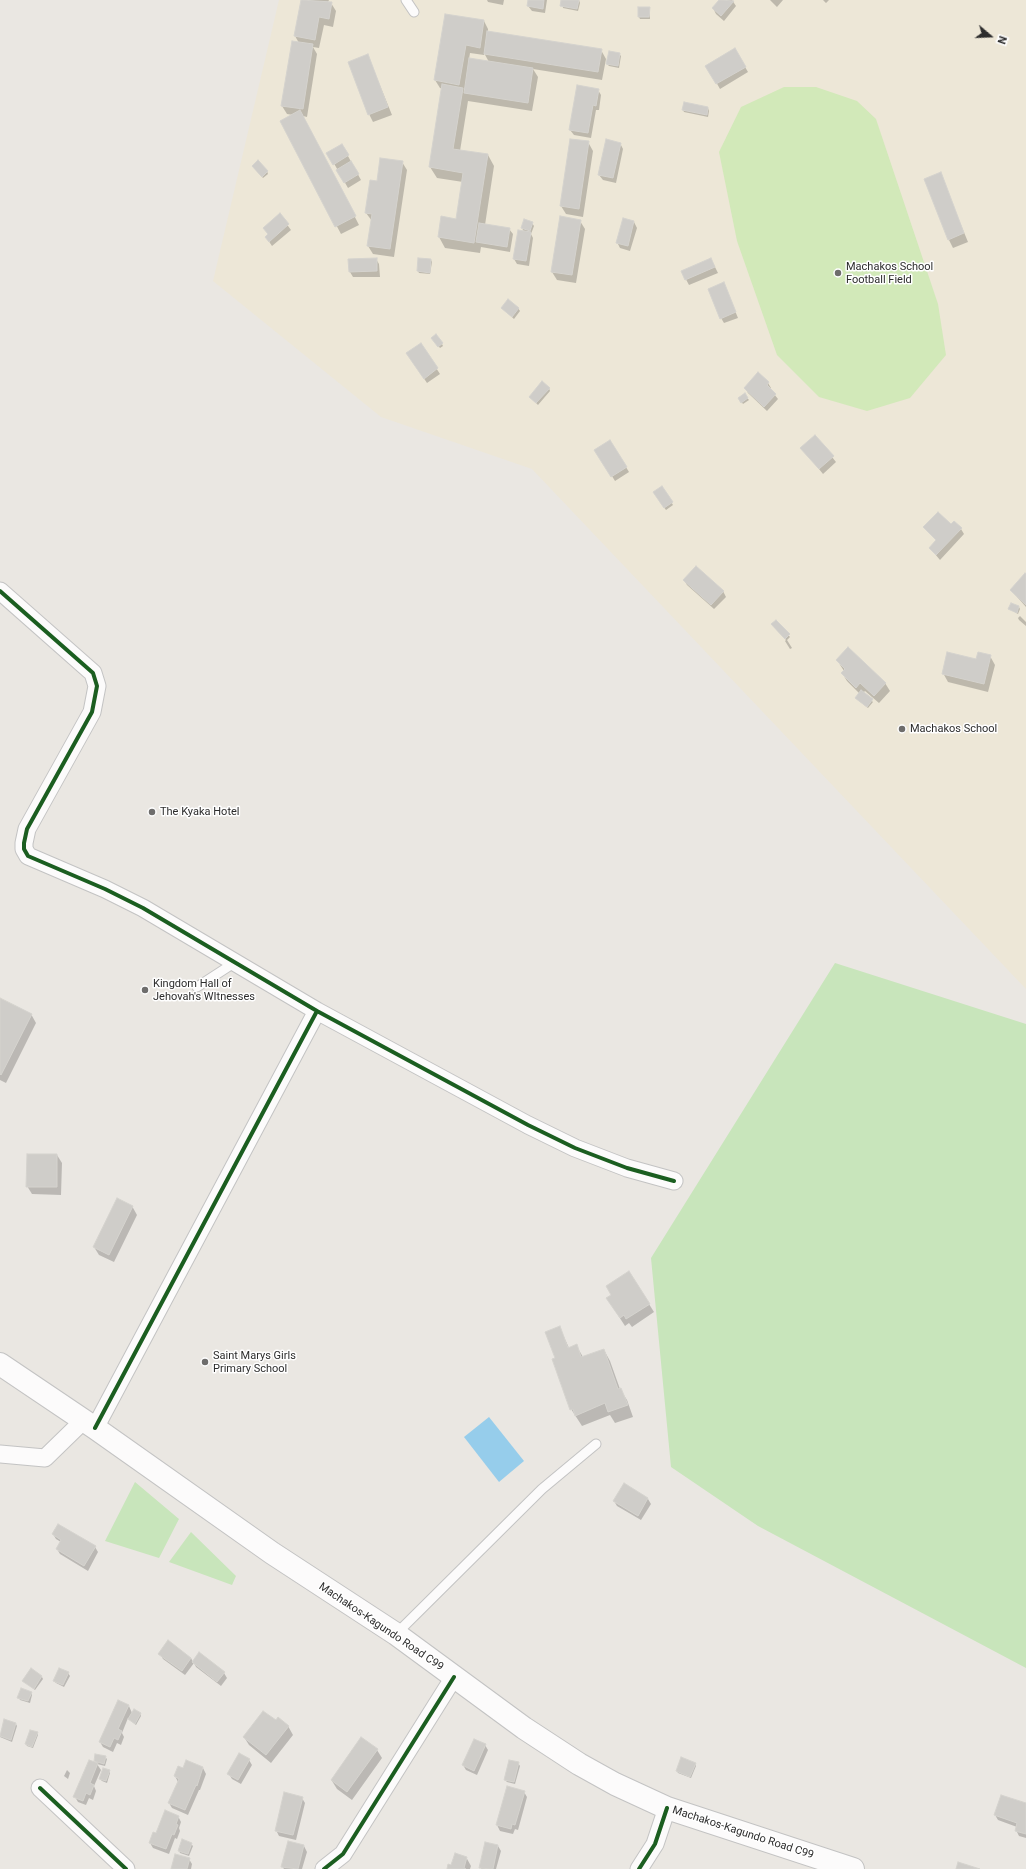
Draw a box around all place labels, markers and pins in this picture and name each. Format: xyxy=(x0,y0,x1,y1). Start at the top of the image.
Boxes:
place label: Machakos School Football Field xyxy=(846,260,933,286)
marker: Machakos School Football Field xyxy=(833,268,843,278)
place label: Machakos School xyxy=(910,722,997,736)
marker: Machakos School xyxy=(897,724,907,734)
place label: The Kyaka Hotel xyxy=(160,805,239,819)
marker: The Kyaka Hotel xyxy=(147,807,157,817)
place label: Kingdom Hall of Jehovah's WItnesses xyxy=(153,977,255,1003)
marker: Kingdom Hall of Jehovah's WItnesses xyxy=(140,985,150,995)
place label: Saint Marys Girls Primary School xyxy=(213,1349,296,1375)
marker: Saint Marys Girls Primary School xyxy=(200,1357,210,1367)

